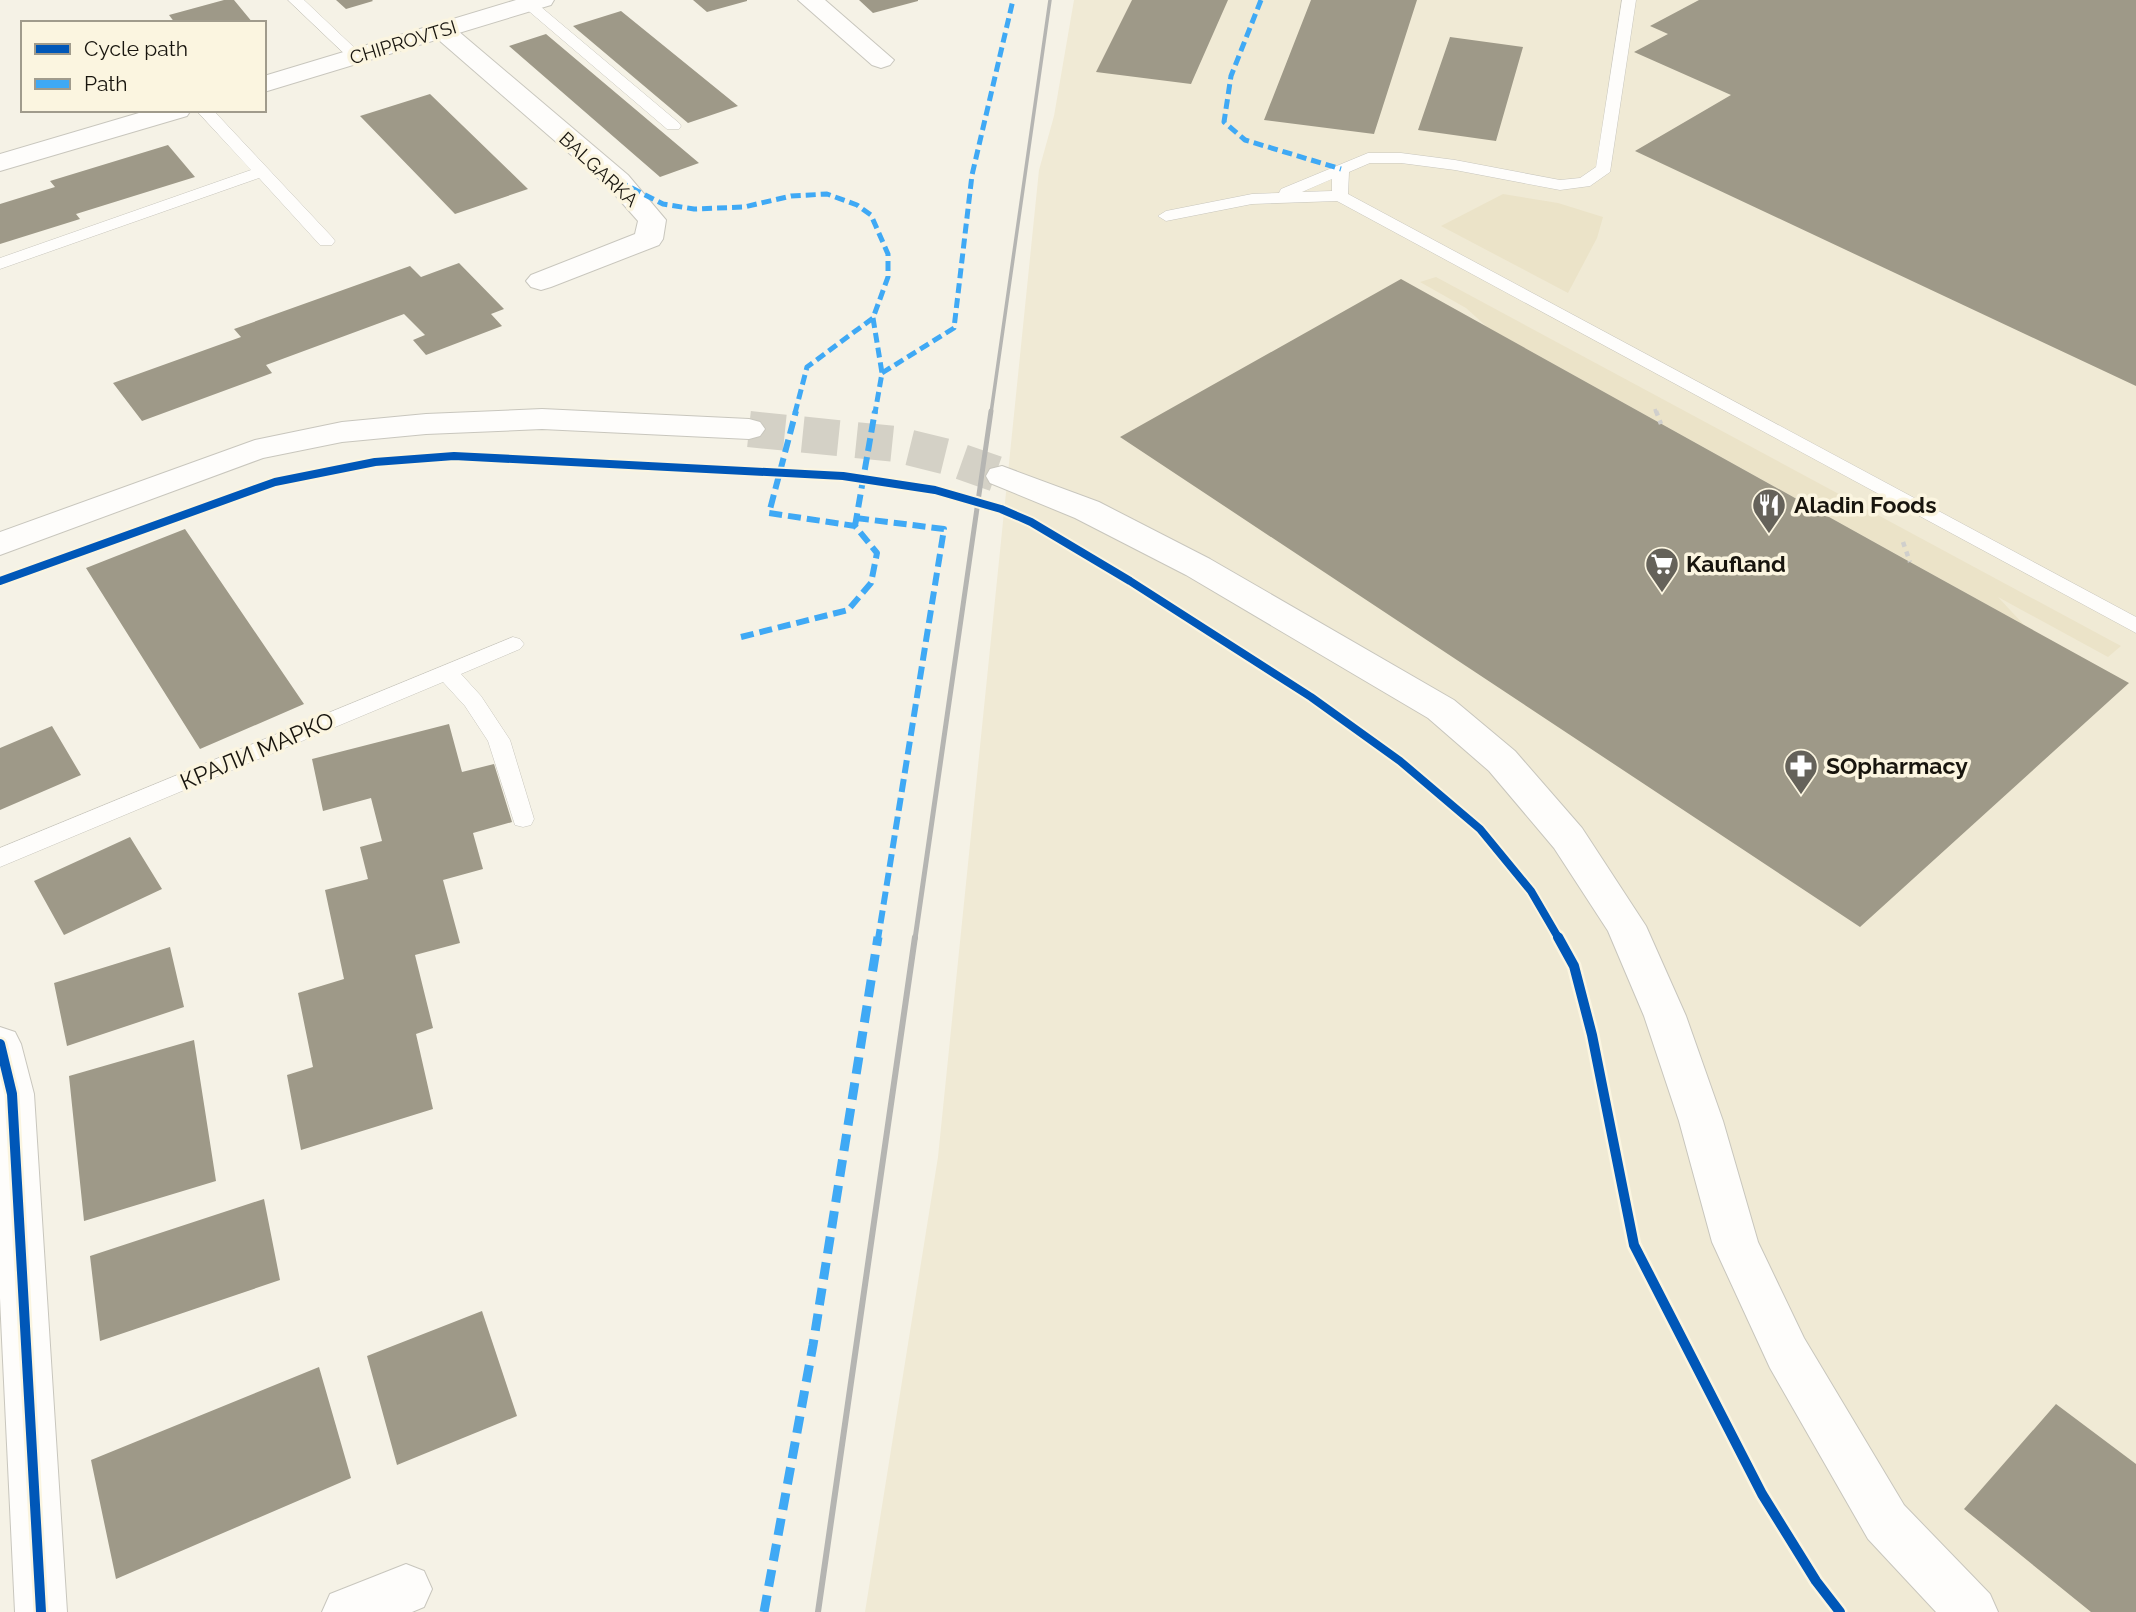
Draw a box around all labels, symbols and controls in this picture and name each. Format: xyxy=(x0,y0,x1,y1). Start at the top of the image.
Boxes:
street label: CHIPROVTSI xyxy=(347,15,459,69)
legend xyxy=(21,21,266,112)
text: Cycle path xyxy=(84,36,188,61)
text: Path xyxy=(84,71,128,96)
street label: BALGARKA xyxy=(555,127,643,211)
restaurant icon: Aladin Foods xyxy=(1750,486,1788,535)
place label: Aladin Foods xyxy=(1794,491,1937,518)
supermarket icon: Kaufland xyxy=(1643,545,1681,594)
place label: Kaufland xyxy=(1686,550,1786,577)
street label: КРАЛИ МАРКО xyxy=(176,706,338,795)
pharmacy icon: SOpharmacy xyxy=(1782,747,1820,796)
place label: SOpharmacy xyxy=(1826,752,1968,779)

